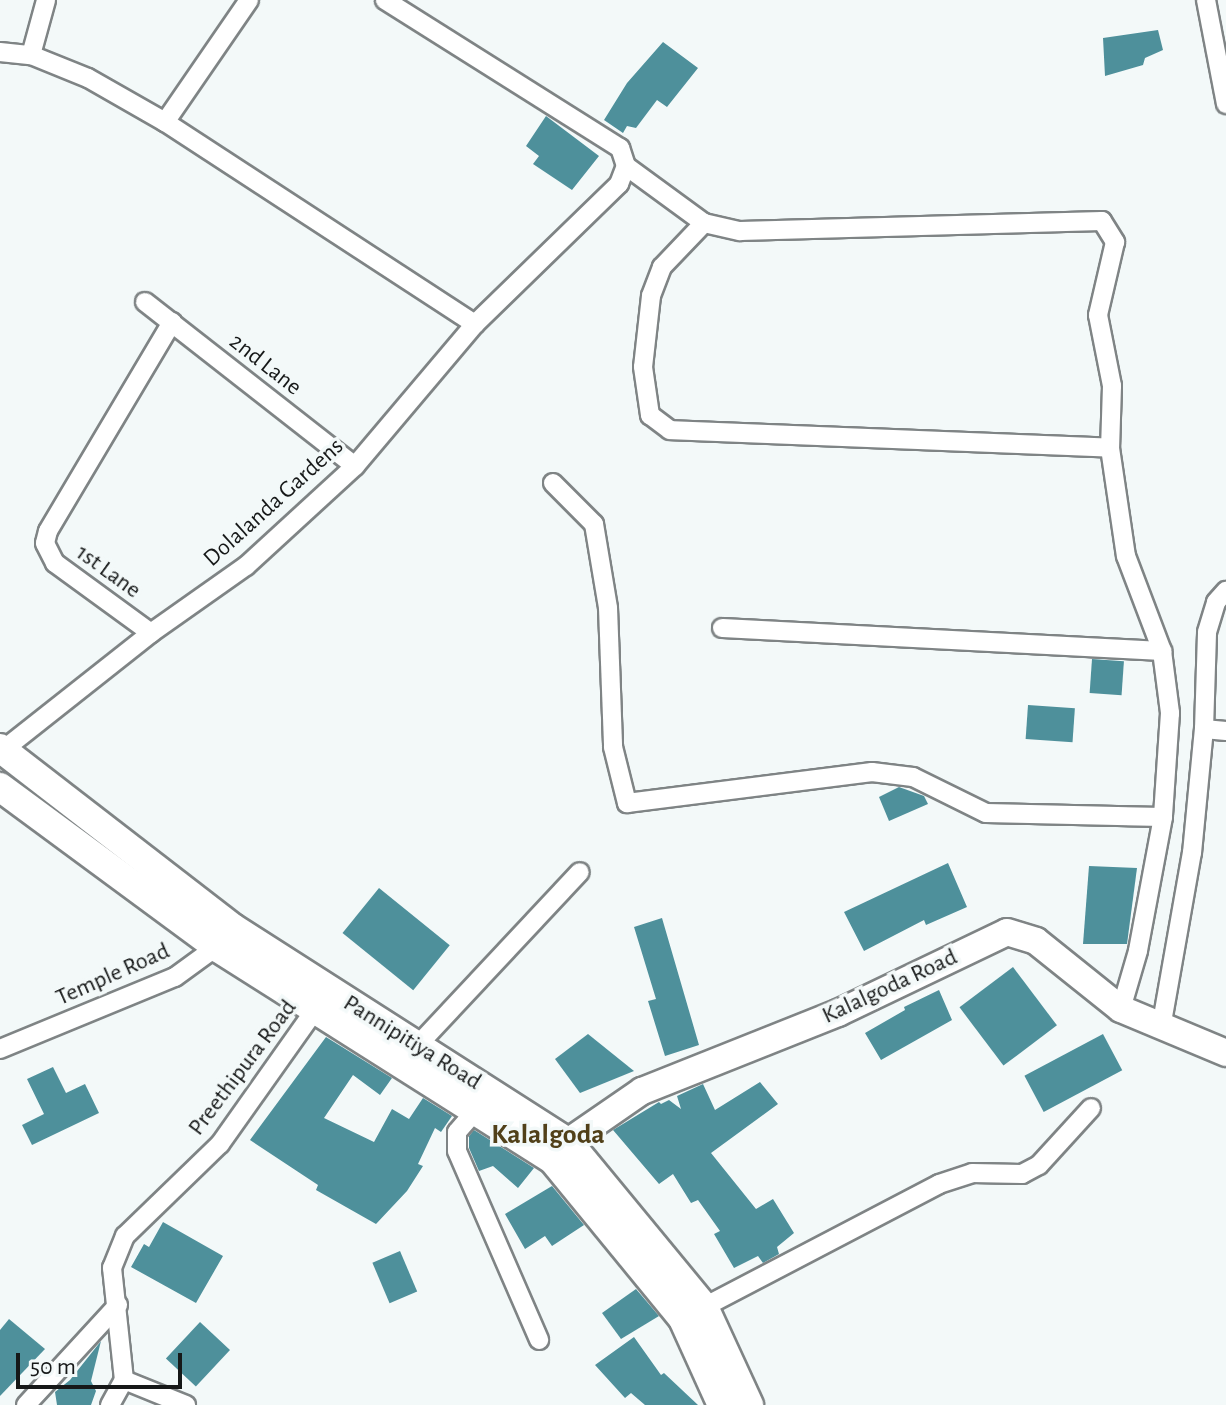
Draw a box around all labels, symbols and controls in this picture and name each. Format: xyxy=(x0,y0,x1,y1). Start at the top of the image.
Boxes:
street label: 2nd Lane xyxy=(223,328,307,402)
street label: Dolalanda Gardens xyxy=(198,433,350,573)
street label: 1st Lane xyxy=(70,539,146,605)
street label: Temple Road xyxy=(52,937,174,1013)
street label: Kalalgoda Road xyxy=(818,943,962,1031)
street label: Pannipitiya Road xyxy=(338,989,486,1097)
street label: Preethipura Road xyxy=(183,994,303,1142)
district label: Kalalgoda xyxy=(491,1118,605,1152)
scale bar xyxy=(20,1337,186,1387)
text: 50 m xyxy=(30,1355,76,1379)

